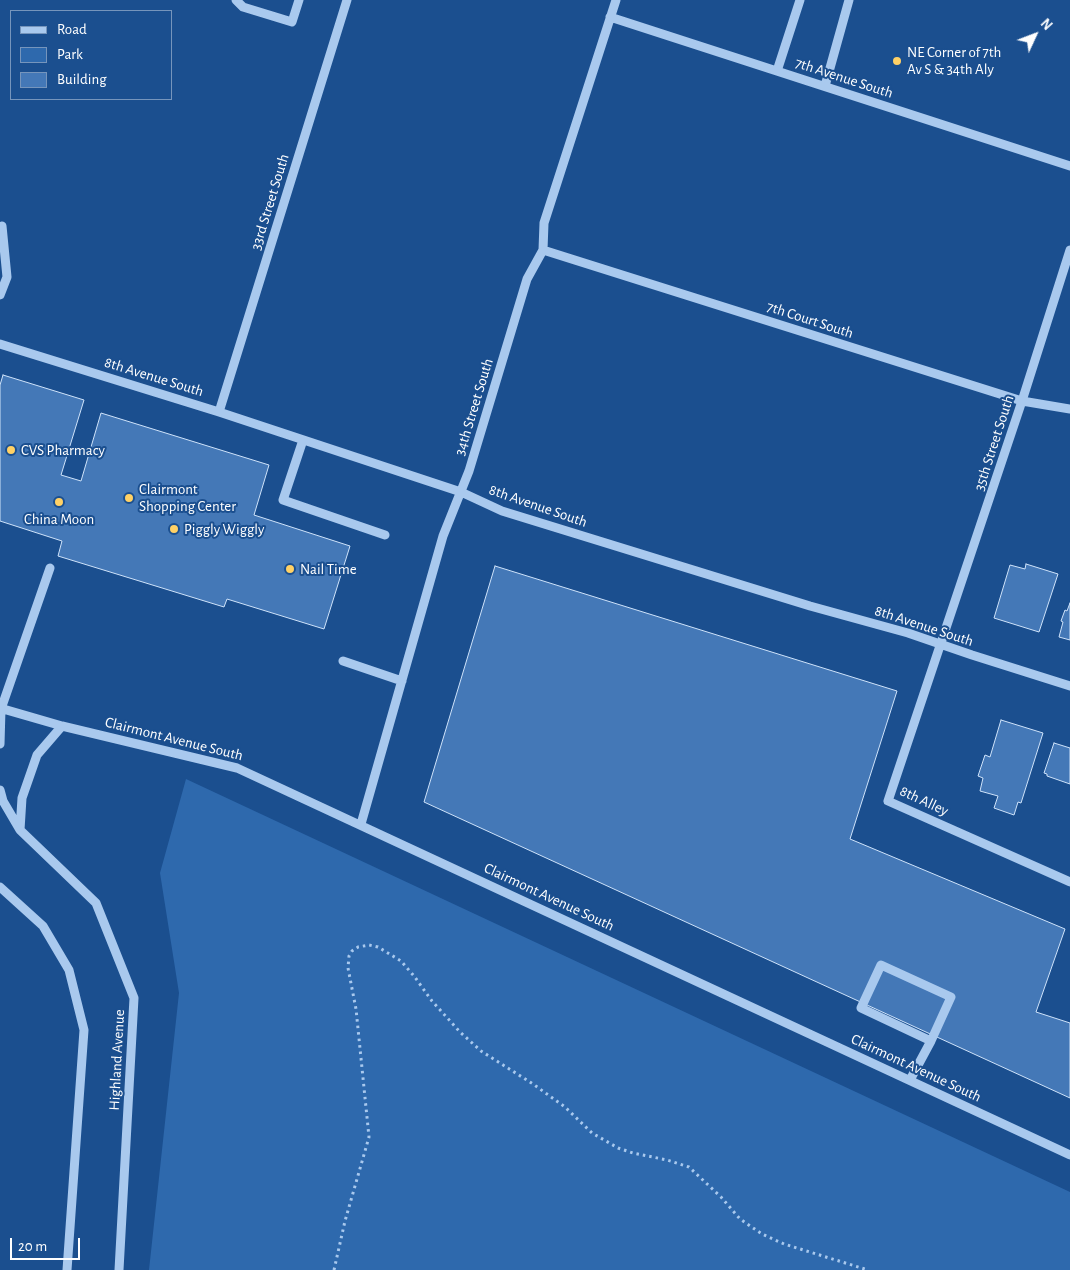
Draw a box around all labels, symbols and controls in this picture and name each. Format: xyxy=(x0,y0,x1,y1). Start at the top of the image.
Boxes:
legend xyxy=(10,10,172,100)
north arrow xyxy=(1010,10,1060,60)
text: N xyxy=(1038,16,1054,33)
text: Road xyxy=(57,22,87,37)
place label: NE Corner of 7th Av S & 34th Aly xyxy=(907,43,1001,78)
text: Park xyxy=(57,47,83,62)
street label: 7th Avenue South xyxy=(793,54,895,102)
marker: NE Corner of 7th Av S & 34th Aly xyxy=(891,55,903,67)
text: Building xyxy=(57,72,107,87)
street label: 33rd Street South xyxy=(247,152,293,252)
street label: 7th Court South xyxy=(764,298,856,342)
street label: 8th Avenue South xyxy=(102,353,206,401)
street label: 34th Street South xyxy=(451,356,497,458)
street label: 35th Street South xyxy=(970,393,1018,493)
place label: CVS Pharmacy xyxy=(21,441,105,459)
marker: CVS Pharmacy xyxy=(5,444,17,456)
place label: Clairmont Shopping Center xyxy=(139,480,236,515)
street label: 8th Avenue South xyxy=(486,481,590,531)
marker: Clairmont Shopping Center xyxy=(123,492,135,504)
marker: China Moon xyxy=(53,496,65,508)
place label: China Moon xyxy=(24,510,94,528)
place label: Piggly Wiggly xyxy=(184,520,264,538)
marker: Piggly Wiggly xyxy=(168,523,180,535)
place label: Nail Time xyxy=(300,560,357,578)
marker: Nail Time xyxy=(284,563,296,575)
street label: 8th Avenue South xyxy=(872,602,976,650)
street label: Clairmont Avenue South xyxy=(103,713,245,765)
street label: 8th Alley xyxy=(897,782,951,820)
street label: Clairmont Avenue South xyxy=(481,859,617,935)
street label: Highland Avenue xyxy=(105,1009,129,1111)
street label: Clairmont Avenue South xyxy=(848,1030,984,1106)
scale bar xyxy=(12,1228,82,1260)
text: 20 m xyxy=(18,1239,47,1254)

